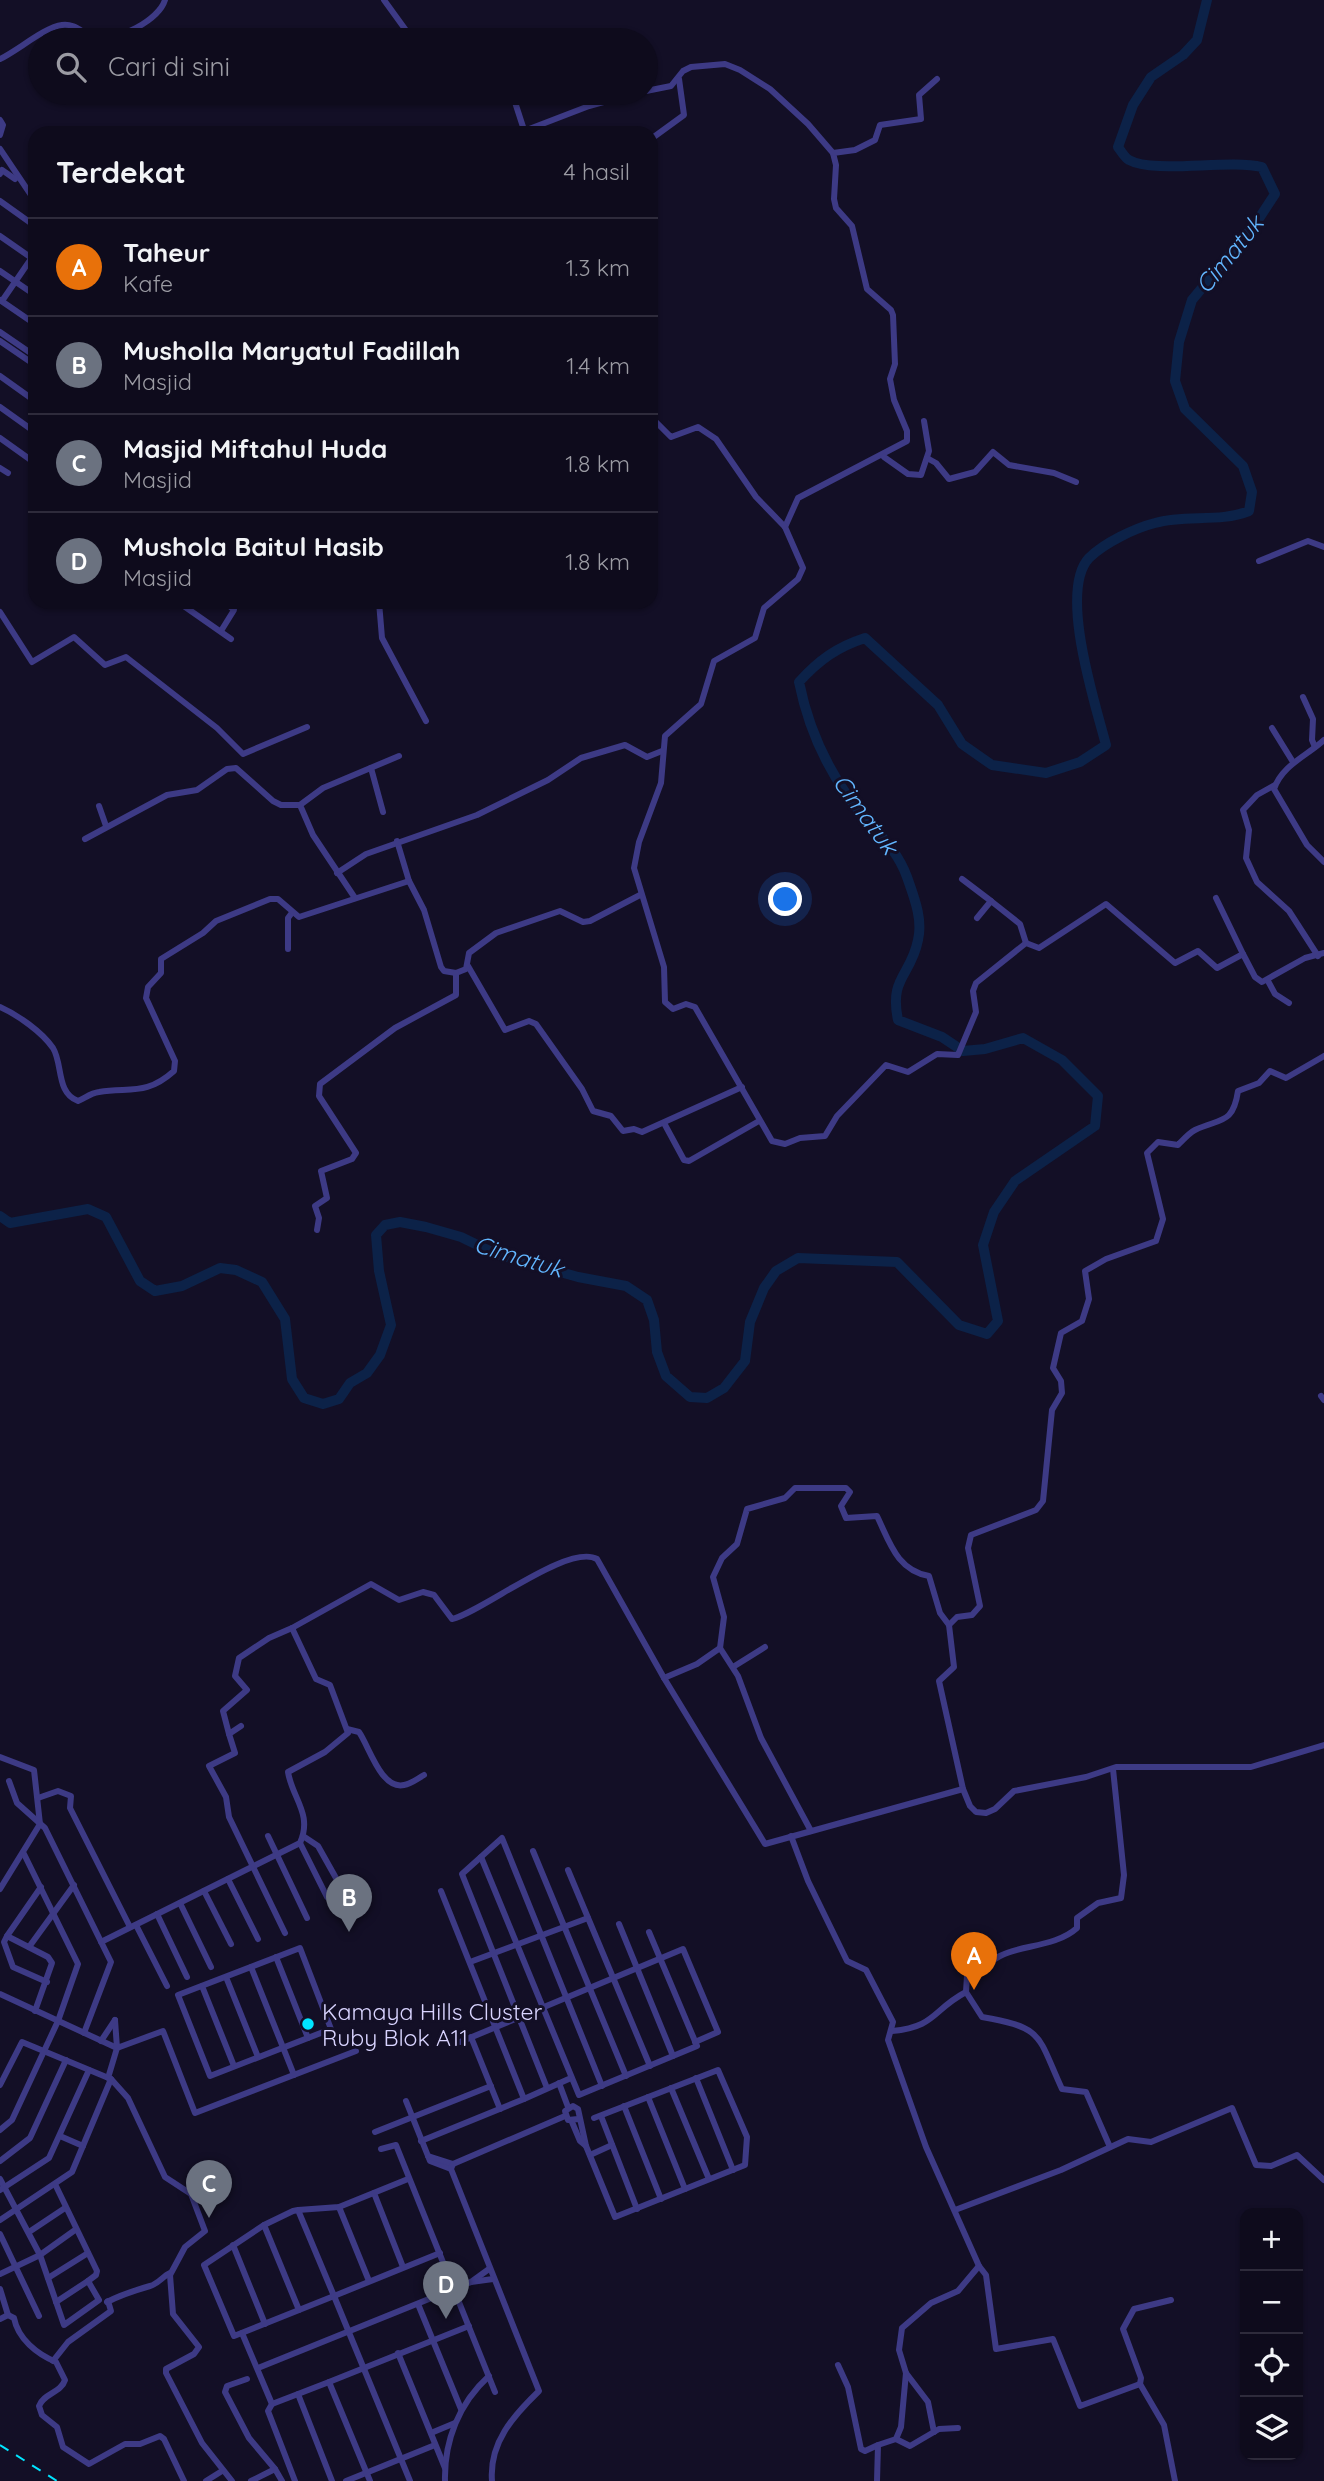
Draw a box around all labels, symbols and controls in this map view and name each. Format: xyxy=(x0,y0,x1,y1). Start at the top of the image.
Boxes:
search box xyxy=(28,28,658,105)
icon: search xyxy=(52,48,90,86)
text: Cari di sini xyxy=(108,50,230,83)
text: Terdekat xyxy=(56,153,186,191)
text: 4 hasil xyxy=(564,157,630,186)
water label: Cimatuk xyxy=(1188,207,1271,299)
text: Taheur xyxy=(123,236,210,269)
text: A xyxy=(72,253,86,282)
text: 1.3 km xyxy=(566,253,630,282)
text: Kafe xyxy=(123,269,173,298)
text: Musholla Maryatul Fadillah xyxy=(123,334,460,367)
text: B xyxy=(71,351,87,380)
text: 1.4 km xyxy=(566,351,630,380)
text: Masjid xyxy=(123,367,192,396)
text: Masjid Miftahul Huda xyxy=(123,432,387,465)
text: C xyxy=(72,449,86,478)
text: 1.8 km xyxy=(565,449,630,478)
text: Masjid xyxy=(123,465,192,494)
text: Mushola Baitul Hasib xyxy=(123,530,384,563)
text: D xyxy=(71,547,87,576)
text: 1.8 km xyxy=(565,547,630,576)
text: Masjid xyxy=(123,563,192,592)
water label: Cimatuk xyxy=(827,768,906,862)
your location xyxy=(768,882,802,916)
water label: Cimatuk xyxy=(471,1228,569,1284)
pin: B xyxy=(326,1874,372,1932)
pin: A xyxy=(951,1932,997,1990)
place label: Kamaya Hills Cluster Ruby Blok A11 xyxy=(322,1997,543,2052)
marker: Kamaya Hills Cluster Ruby Blok A11 xyxy=(300,2016,316,2032)
pin: C xyxy=(186,2160,232,2218)
map controls xyxy=(1240,2208,1303,2460)
button: + xyxy=(1240,2208,1303,2271)
pin: D xyxy=(423,2261,469,2319)
button: − xyxy=(1240,2271,1303,2334)
button: locate xyxy=(1240,2334,1303,2397)
button: layers xyxy=(1240,2397,1303,2460)

